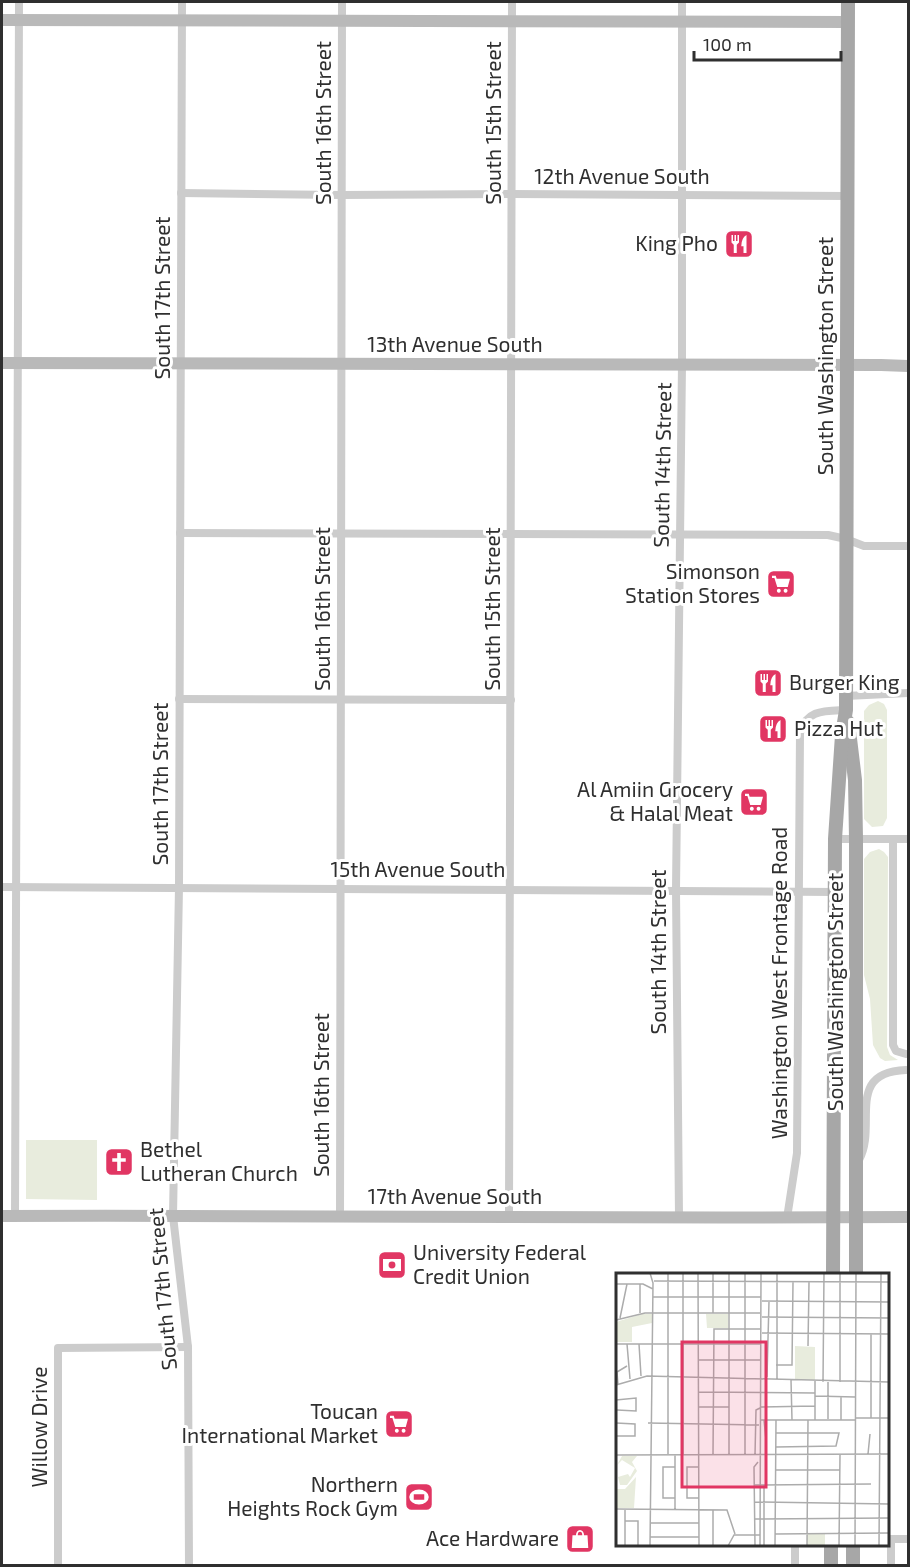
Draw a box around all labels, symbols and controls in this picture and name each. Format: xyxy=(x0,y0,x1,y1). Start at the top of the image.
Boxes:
scale bar xyxy=(694,24,841,62)
text: 100 m xyxy=(703,33,752,55)
street label: South 16th Street xyxy=(310,41,335,205)
street label: South 15th Street xyxy=(480,41,505,205)
street label: 12th Avenue South xyxy=(534,163,710,188)
street label: South 17th Street xyxy=(149,217,174,379)
restaurant icon: King Pho xyxy=(723,228,755,260)
place label: King Pho xyxy=(635,230,718,255)
street label: South Washington Street xyxy=(812,237,837,475)
street label: 13th Avenue South xyxy=(367,331,543,356)
street label: South 14th Street xyxy=(648,382,675,548)
street label: South 16th Street xyxy=(309,527,334,691)
street label: South 15th Street xyxy=(479,527,504,691)
place label: Simonson Station Stores xyxy=(625,558,760,607)
supermarket icon: Simonson Station Stores xyxy=(765,568,797,600)
restaurant icon: Burger King xyxy=(752,667,784,699)
place label: Burger King xyxy=(789,669,900,694)
street label: South 17th Street xyxy=(147,703,172,865)
restaurant icon: Pizza Hut xyxy=(757,713,789,745)
place label: Pizza Hut xyxy=(794,715,883,740)
place label: Al Amiin Grocery & Halal Meat xyxy=(577,776,733,825)
supermarket icon: Al Amiin Grocery & Halal Meat xyxy=(738,786,770,818)
street label: Washington West Frontage Road xyxy=(766,827,791,1139)
street label: 15th Avenue South xyxy=(331,856,505,881)
street label: South 14th Street xyxy=(645,869,670,1035)
street label: South Washington Street xyxy=(822,873,847,1111)
street label: South 16th Street xyxy=(308,1013,333,1177)
place label: Bethel Lutheran Church xyxy=(140,1136,298,1185)
church icon: Bethel Lutheran Church xyxy=(103,1146,135,1178)
street label: 17th Avenue South xyxy=(368,1183,542,1208)
street label: South 17th Street xyxy=(142,1207,181,1371)
place label: University Federal Credit Union xyxy=(413,1239,587,1288)
bank icon: University Federal Credit Union xyxy=(376,1249,408,1281)
inset map xyxy=(616,1273,889,1546)
street label: Willow Drive xyxy=(26,1367,51,1487)
place label: Toucan International Market xyxy=(182,1398,378,1447)
supermarket icon: Toucan International Market xyxy=(383,1408,415,1440)
place label: Northern Heights Rock Gym xyxy=(227,1471,398,1520)
sports icon: Northern Heights Rock Gym xyxy=(403,1481,435,1513)
shop icon: Ace Hardware xyxy=(564,1523,596,1555)
place label: Ace Hardware xyxy=(426,1525,559,1550)

